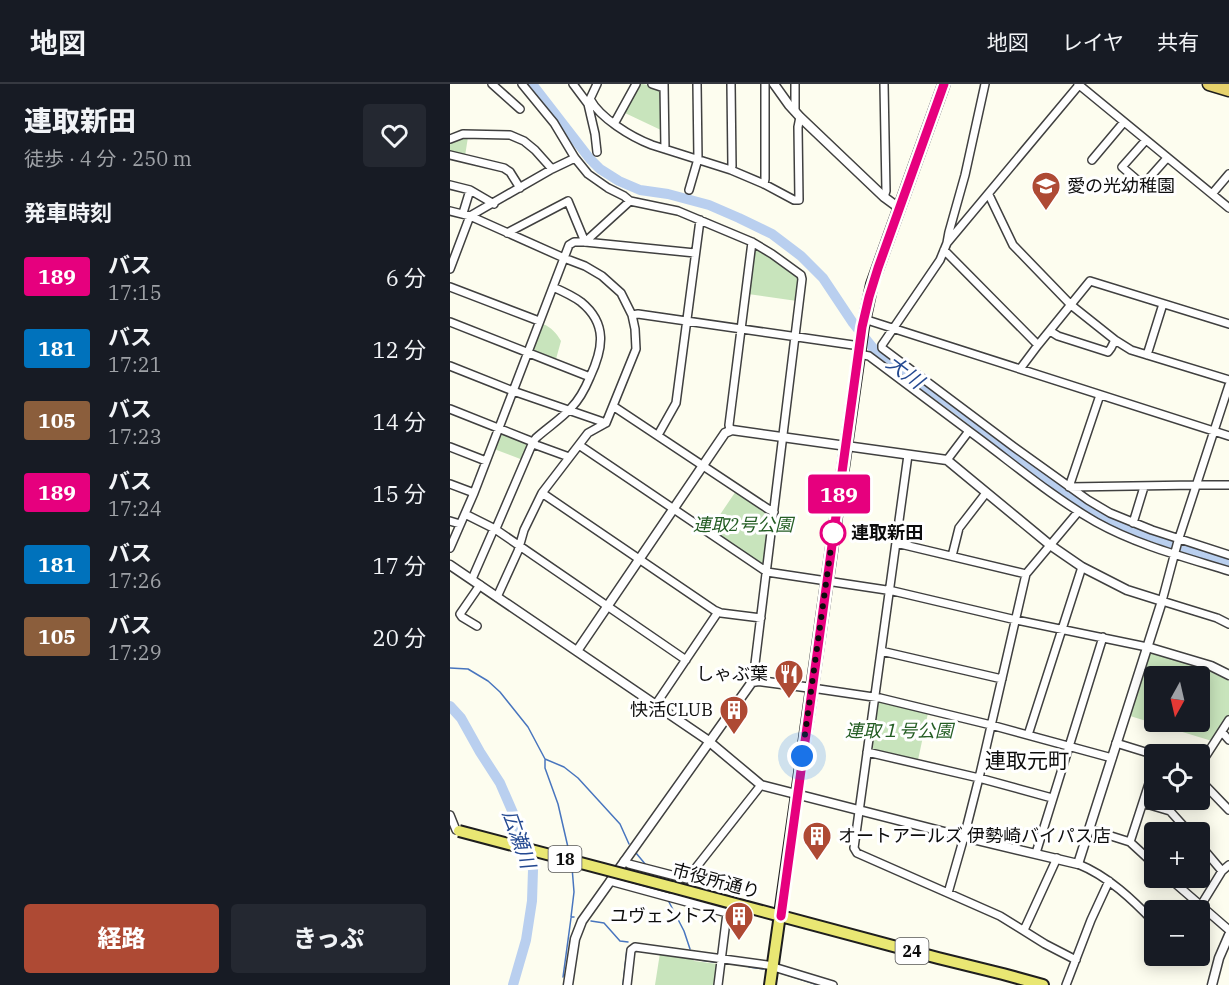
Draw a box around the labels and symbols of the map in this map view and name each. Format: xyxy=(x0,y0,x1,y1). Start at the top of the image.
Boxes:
school or university icon: 愛の光幼稚園 xyxy=(1030,170,1062,212)
place label: 愛の光幼稚園 xyxy=(1067,174,1175,197)
water label: 大川 xyxy=(881,349,931,396)
line badge: 189 xyxy=(804,474,874,514)
park label: 連取2号公園 xyxy=(693,513,796,536)
marker: 連取新田 xyxy=(820,520,846,546)
place label: 連取新田 xyxy=(851,521,923,544)
restaurant icon: しゃぶ葉 xyxy=(773,658,805,700)
place label: しゃぶ葉 xyxy=(696,662,768,685)
north arrow xyxy=(1144,666,1210,732)
building icon: 快活CLUB xyxy=(718,694,750,736)
place label: 快活CLUB xyxy=(630,698,713,721)
park label: 連取１号公園 xyxy=(845,719,956,742)
your location xyxy=(787,741,817,771)
district label: 連取元町 xyxy=(985,746,1069,774)
water label: 広瀬川 xyxy=(497,806,543,873)
building icon: オートアールズ 伊勢崎バイパス店 xyxy=(801,820,833,862)
place label: オートアールズ 伊勢崎バイパス店 xyxy=(838,824,1111,847)
road number: 18 xyxy=(548,846,582,872)
street label: 市役所通り xyxy=(670,858,763,903)
building icon: ユヴェントス xyxy=(723,900,755,942)
place label: ユヴェントス xyxy=(610,904,718,927)
road number: 24 xyxy=(896,938,928,964)

